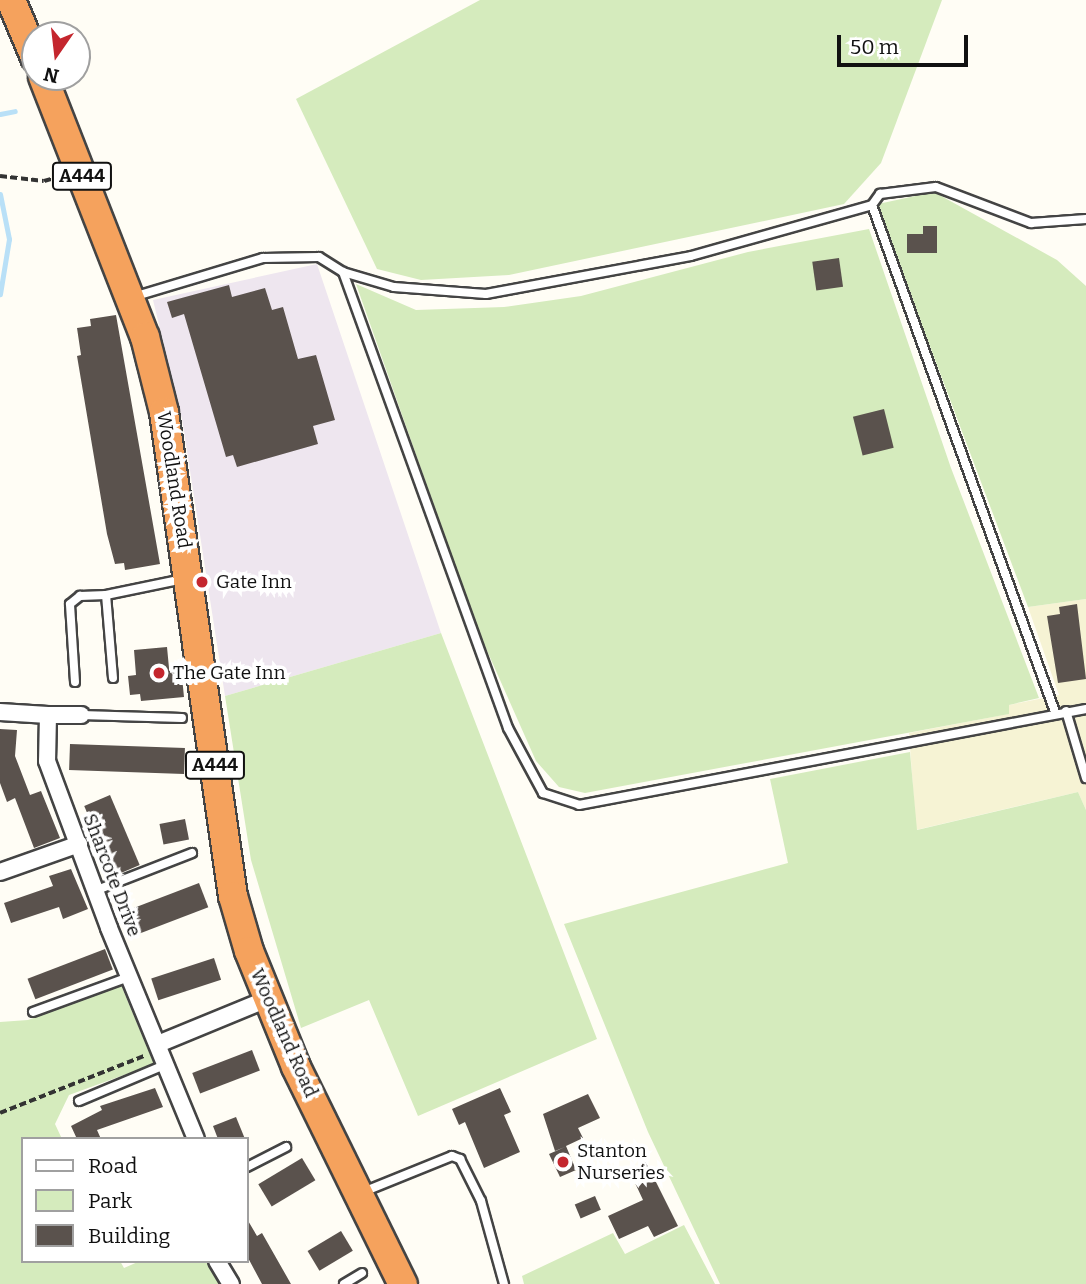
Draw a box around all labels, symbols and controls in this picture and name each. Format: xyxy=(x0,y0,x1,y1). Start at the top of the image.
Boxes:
north arrow xyxy=(21,21,91,91)
scale bar xyxy=(841,21,972,65)
text: 50 m xyxy=(850,34,899,60)
text: N xyxy=(41,62,61,88)
road number: A444 xyxy=(50,162,114,190)
street label: Woodland Road xyxy=(152,410,196,550)
place label: Gate Inn xyxy=(216,571,292,593)
marker: Gate Inn xyxy=(194,574,210,590)
place label: The Gate Inn xyxy=(173,662,286,684)
marker: The Gate Inn xyxy=(151,665,167,681)
road number: A444 xyxy=(184,750,246,780)
street label: Sharcote Drive xyxy=(78,810,146,940)
street label: Woodland Road xyxy=(245,965,323,1101)
legend xyxy=(21,1137,248,1263)
place label: Stanton Nurseries xyxy=(577,1140,665,1184)
text: Road xyxy=(88,1153,137,1179)
marker: Stanton Nurseries xyxy=(555,1154,571,1170)
text: Park xyxy=(88,1188,132,1214)
text: Building xyxy=(88,1223,170,1249)

